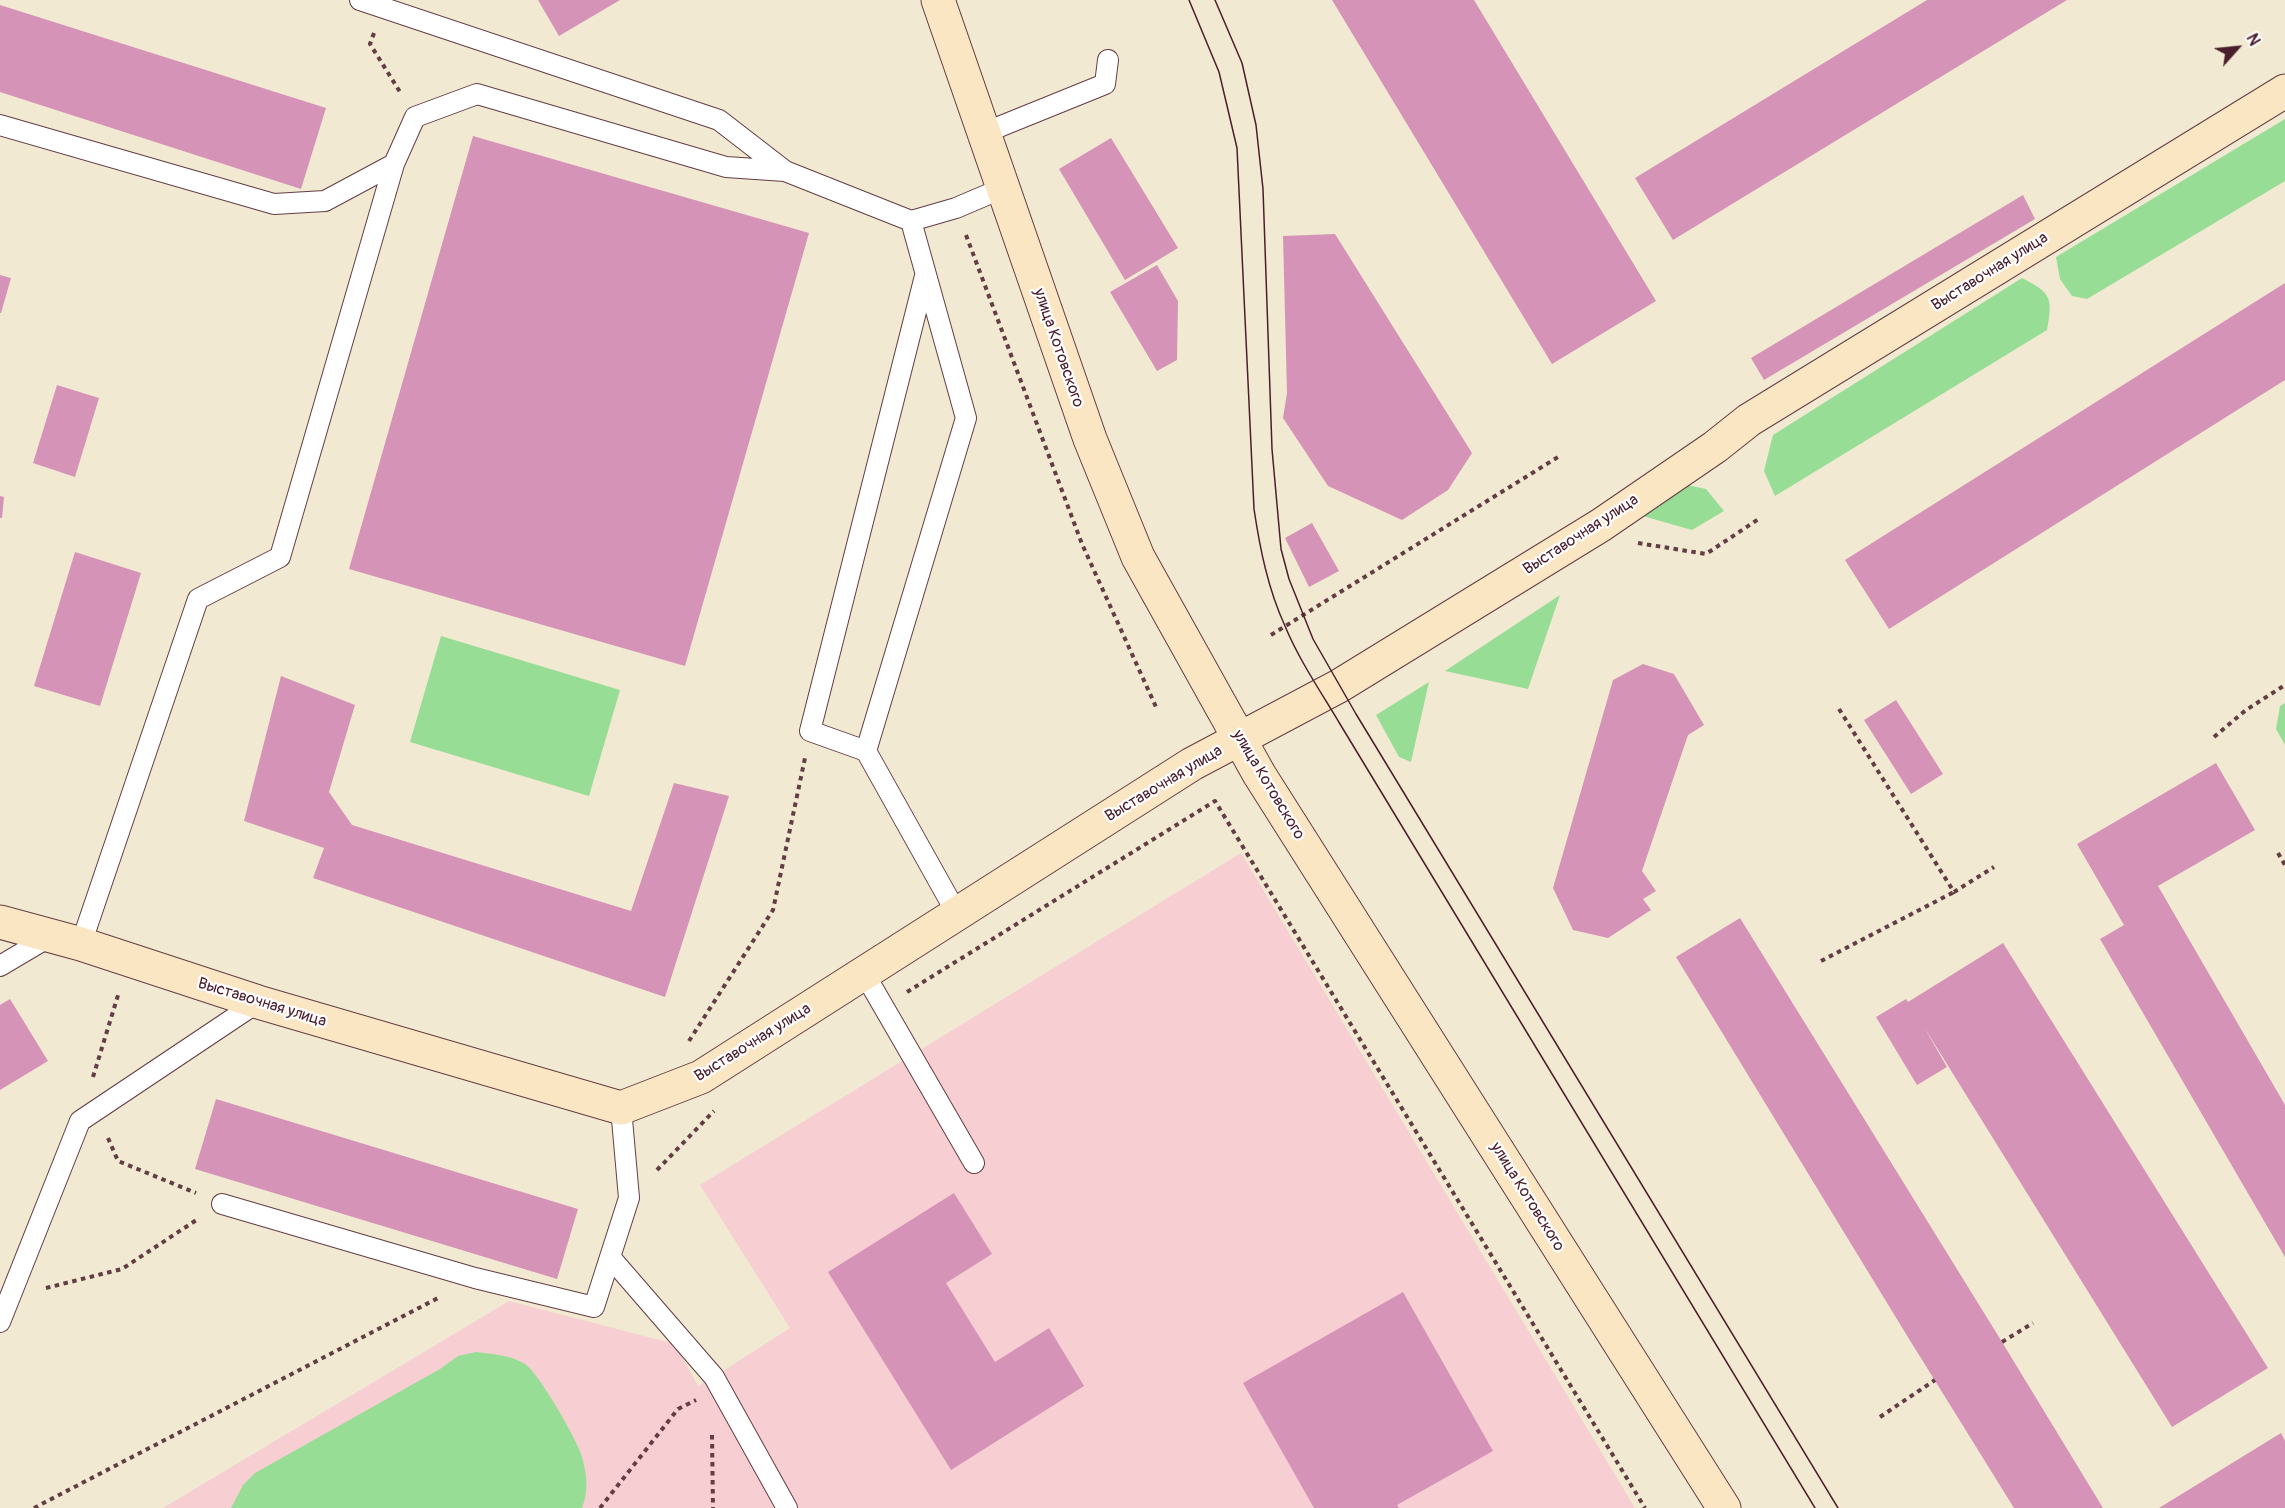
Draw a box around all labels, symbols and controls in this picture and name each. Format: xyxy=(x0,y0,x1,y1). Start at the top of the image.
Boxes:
north arrow xyxy=(2207,18,2267,78)
text: N xyxy=(2242,30,2264,49)
street label: Выставочная улица xyxy=(1928,229,2052,315)
street label: улица Котовского xyxy=(1029,286,1087,410)
street label: Выставочная улица xyxy=(1520,491,1642,579)
street label: улица Котовского xyxy=(1228,727,1308,843)
street label: Выставочная улица xyxy=(1102,741,1226,827)
street label: Выставочная улица xyxy=(195,974,329,1032)
street label: Выставочная улица xyxy=(691,1000,815,1086)
street label: улица Котовского xyxy=(1486,1139,1568,1255)

